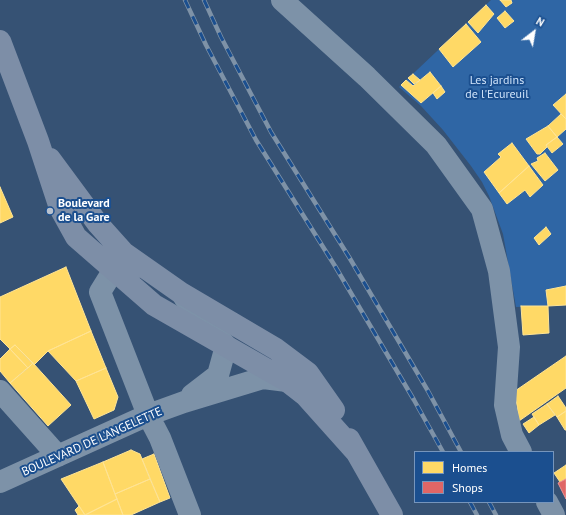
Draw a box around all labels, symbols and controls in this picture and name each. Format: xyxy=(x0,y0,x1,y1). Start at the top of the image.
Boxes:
north arrow xyxy=(514,12,554,52)
text: N xyxy=(533,14,547,30)
park label: Les jardins de l'Ecureuil xyxy=(465,74,529,102)
place label: Boulevard de la Gare xyxy=(58,197,110,225)
marker: Boulevard de la Gare xyxy=(45,206,55,216)
street label: BOULEVARD DE L'ANGELETTE xyxy=(20,405,164,479)
legend xyxy=(414,451,554,503)
text: Homes xyxy=(452,460,487,475)
text: Shops xyxy=(452,480,483,495)

